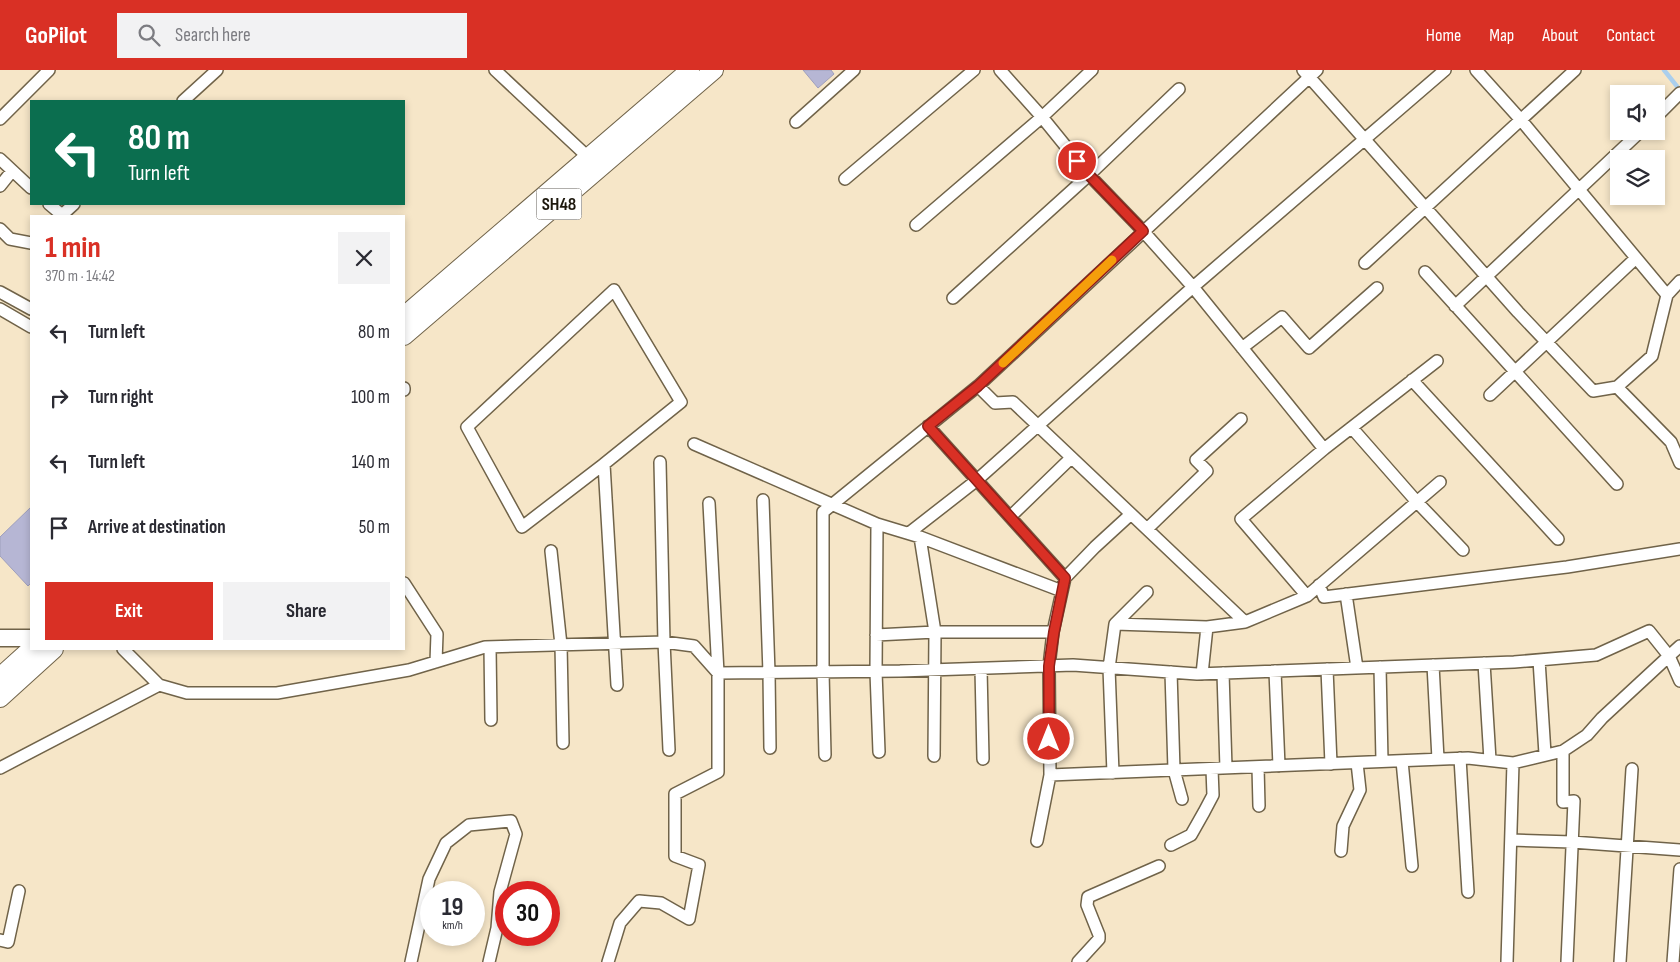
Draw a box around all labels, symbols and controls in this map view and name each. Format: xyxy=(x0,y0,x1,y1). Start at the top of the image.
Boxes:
search box xyxy=(117,13,467,58)
text: GoPilot xyxy=(25,21,87,50)
icon: search xyxy=(135,21,163,49)
text: Search here xyxy=(175,24,251,47)
text: Home xyxy=(1426,25,1461,46)
text: Map xyxy=(1489,25,1514,46)
text: About xyxy=(1542,25,1578,46)
text: Contact xyxy=(1606,25,1655,46)
map controls xyxy=(1610,85,1665,205)
button: sound xyxy=(1610,85,1665,140)
text: 80 m xyxy=(128,117,190,160)
icon: left xyxy=(45,120,110,185)
pin xyxy=(1056,140,1098,182)
icon: arrive xyxy=(1063,147,1091,175)
button: layers xyxy=(1610,150,1665,205)
text: Turn left xyxy=(128,160,190,187)
road number: SH48 xyxy=(536,188,582,220)
text: 1 min xyxy=(45,230,101,266)
button: close xyxy=(338,232,390,284)
text: 370 m · 14:42 xyxy=(45,267,115,286)
icon: left xyxy=(45,319,73,347)
text: Turn left xyxy=(88,321,145,344)
text: 80 m xyxy=(358,321,390,344)
icon: right xyxy=(45,384,73,412)
text: Turn right xyxy=(88,386,153,409)
text: 100 m xyxy=(351,386,390,409)
icon: left xyxy=(45,449,73,477)
text: Turn left xyxy=(88,451,145,474)
text: 140 m xyxy=(352,451,390,474)
icon: arrive xyxy=(45,514,73,542)
text: Arrive at destination xyxy=(88,516,226,539)
text: 50 m xyxy=(359,516,390,539)
button: Exit xyxy=(45,582,213,640)
button: Share xyxy=(223,582,390,640)
position arrow xyxy=(1022,712,1074,764)
speed limit sign: 30 xyxy=(495,881,560,946)
text: 19 xyxy=(442,892,463,923)
text: km/h xyxy=(442,918,463,933)

